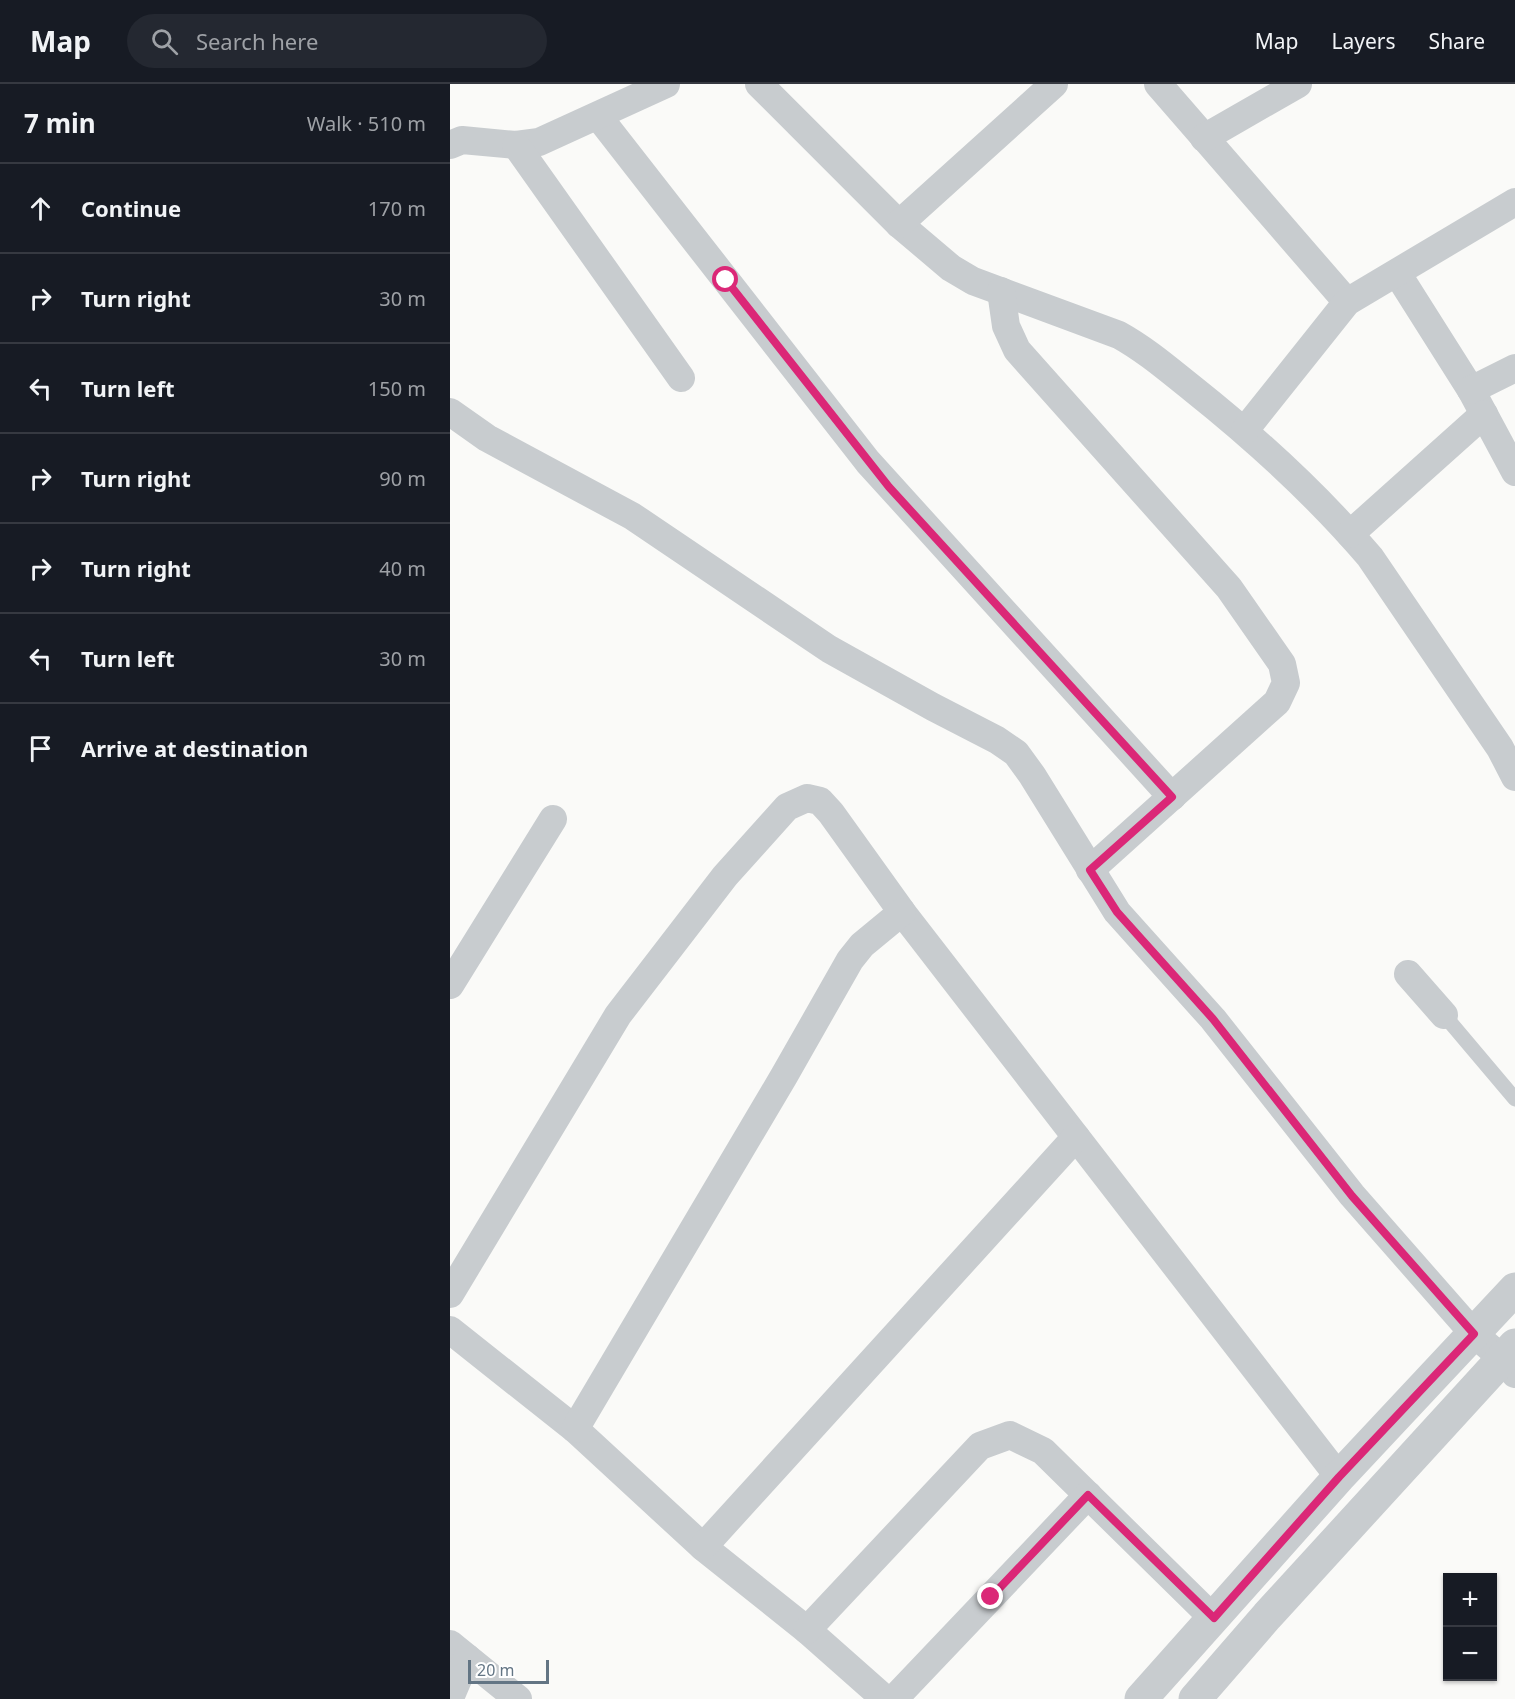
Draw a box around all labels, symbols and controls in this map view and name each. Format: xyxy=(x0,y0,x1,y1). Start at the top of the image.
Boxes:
search box xyxy=(127,14,547,68)
text: Map xyxy=(30,22,91,60)
icon: search xyxy=(148,25,181,58)
text: Search here xyxy=(196,26,318,56)
text: Map xyxy=(1255,27,1299,55)
text: Layers xyxy=(1332,27,1396,55)
text: Share xyxy=(1429,27,1485,55)
text: 7 min xyxy=(24,105,96,141)
text: Walk · 510 m xyxy=(307,110,426,137)
icon: ahead xyxy=(24,192,57,225)
text: Continue xyxy=(81,193,181,223)
text: 170 m xyxy=(368,195,426,222)
route start xyxy=(712,266,738,292)
icon: right xyxy=(24,282,57,315)
text: Turn right xyxy=(81,283,191,313)
text: 30 m xyxy=(379,285,426,312)
icon: left xyxy=(24,372,57,405)
text: Turn left xyxy=(81,373,175,403)
text: 150 m xyxy=(368,375,426,402)
icon: right xyxy=(24,462,57,495)
text: Turn right xyxy=(81,463,191,493)
text: 90 m xyxy=(379,465,426,492)
icon: right xyxy=(24,552,57,585)
text: Turn right xyxy=(81,553,191,583)
text: 40 m xyxy=(379,555,426,582)
icon: left xyxy=(24,642,57,675)
text: Turn left xyxy=(81,643,175,673)
text: 30 m xyxy=(379,645,426,672)
icon: arrive xyxy=(24,732,57,765)
text: Arrive at destination xyxy=(81,733,308,763)
map controls xyxy=(1443,1573,1497,1681)
button: + xyxy=(1443,1573,1497,1627)
route end xyxy=(977,1583,1003,1609)
button: − xyxy=(1443,1627,1497,1681)
scale bar xyxy=(468,1657,549,1684)
text: 20 m xyxy=(477,1659,514,1681)

